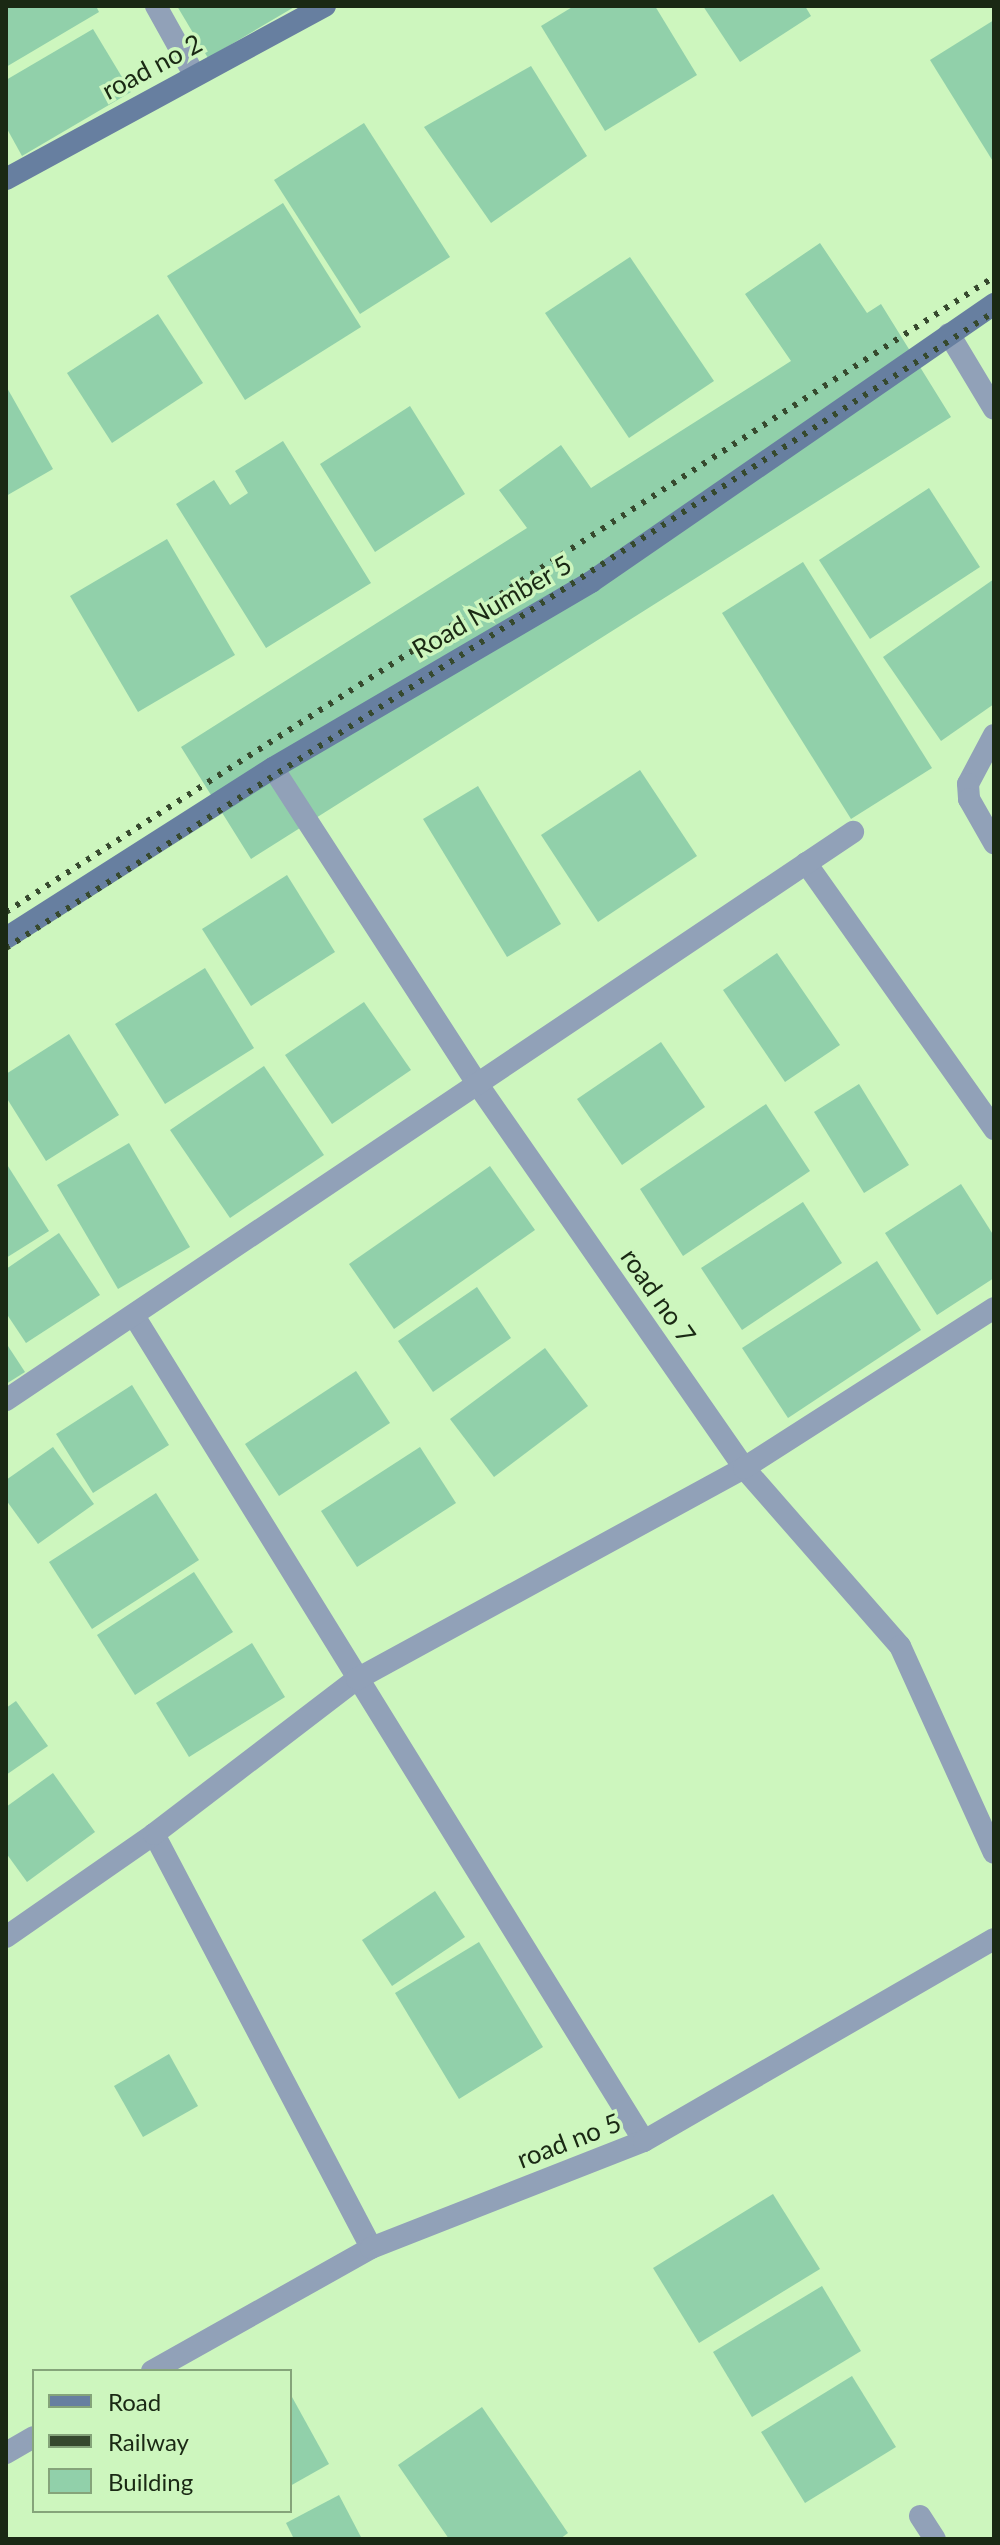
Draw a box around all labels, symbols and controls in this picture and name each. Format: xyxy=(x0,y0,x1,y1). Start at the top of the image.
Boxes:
street label: road no 2 xyxy=(97,28,207,106)
street label: Road Number 5 xyxy=(407,549,577,665)
street label: road no 7 xyxy=(614,1242,702,1350)
street label: road no 5 xyxy=(513,2107,625,2175)
legend xyxy=(32,2369,292,2513)
text: Road xyxy=(108,2387,161,2416)
text: Railway xyxy=(108,2427,189,2456)
text: Building xyxy=(108,2467,193,2496)

